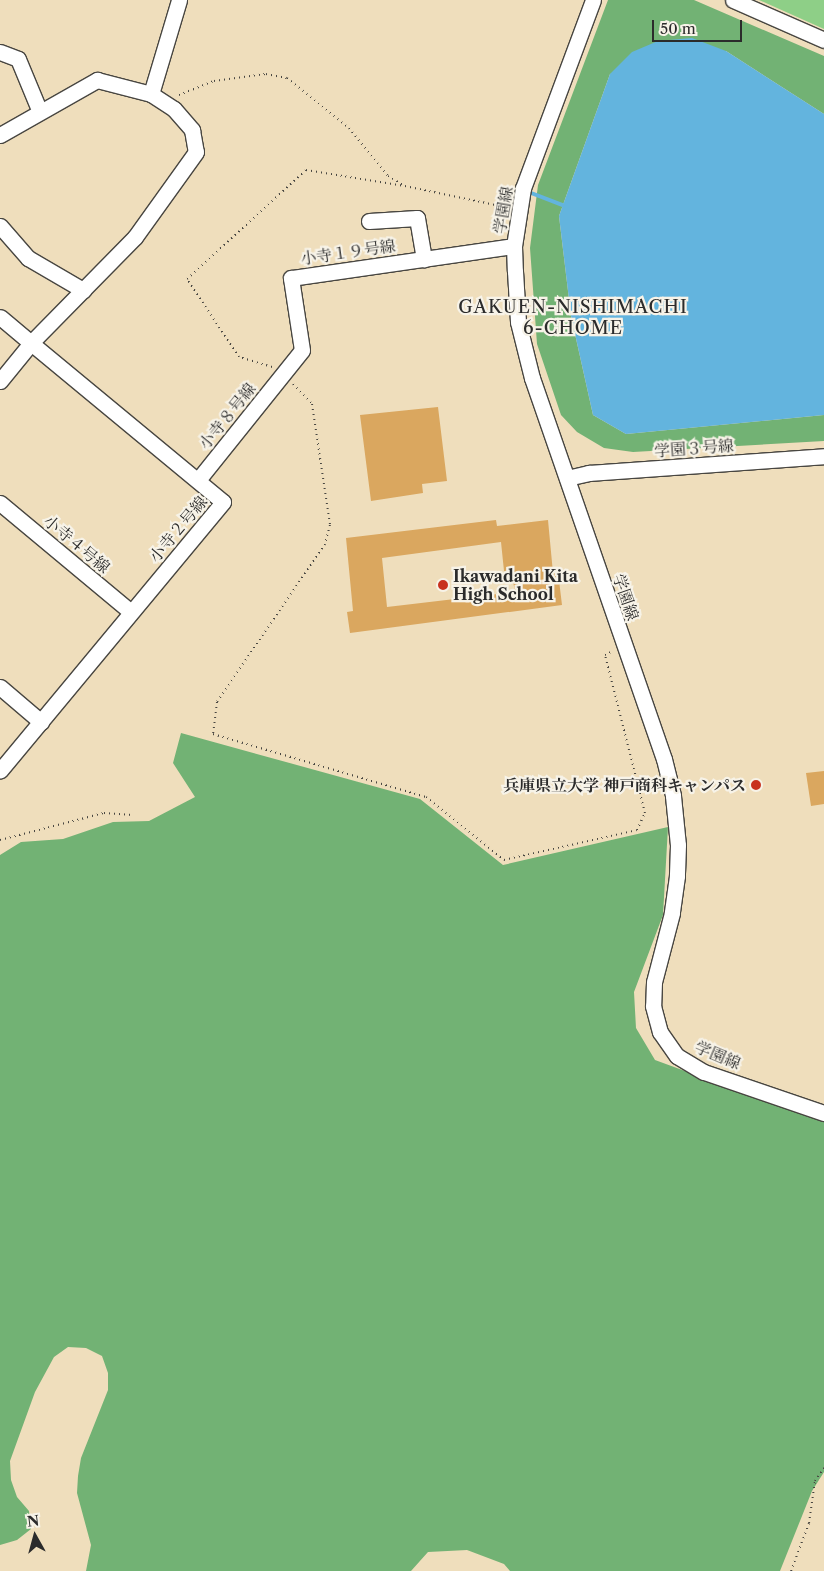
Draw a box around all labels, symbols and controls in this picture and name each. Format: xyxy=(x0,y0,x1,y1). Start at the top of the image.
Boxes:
scale bar xyxy=(654,10,744,42)
text: 50 m xyxy=(660,19,696,38)
street label: 学園線 xyxy=(489,185,517,235)
street label: 小寺１９号線 xyxy=(299,236,397,268)
district label: GAKUEN-NISHIMACHI 6-CHOME xyxy=(456,297,690,340)
street label: 小寺８号線 xyxy=(194,379,260,453)
street label: 学園３号線 xyxy=(653,436,735,460)
street label: 小寺２号線 xyxy=(145,492,211,566)
street label: 小寺４号線 xyxy=(40,511,114,577)
place label: Ikawadani Kita High School xyxy=(453,566,578,604)
street label: 学園線 xyxy=(609,571,643,623)
marker: Ikawadani Kita High School xyxy=(437,579,449,591)
place label: 兵庫県立大学 神戸商科キャンパス xyxy=(502,775,746,795)
marker: 兵庫県立大学 神戸商科キャンパス xyxy=(750,779,762,791)
street label: 学園線 xyxy=(692,1037,744,1073)
north arrow xyxy=(10,1511,60,1561)
text: N xyxy=(26,1511,40,1531)

